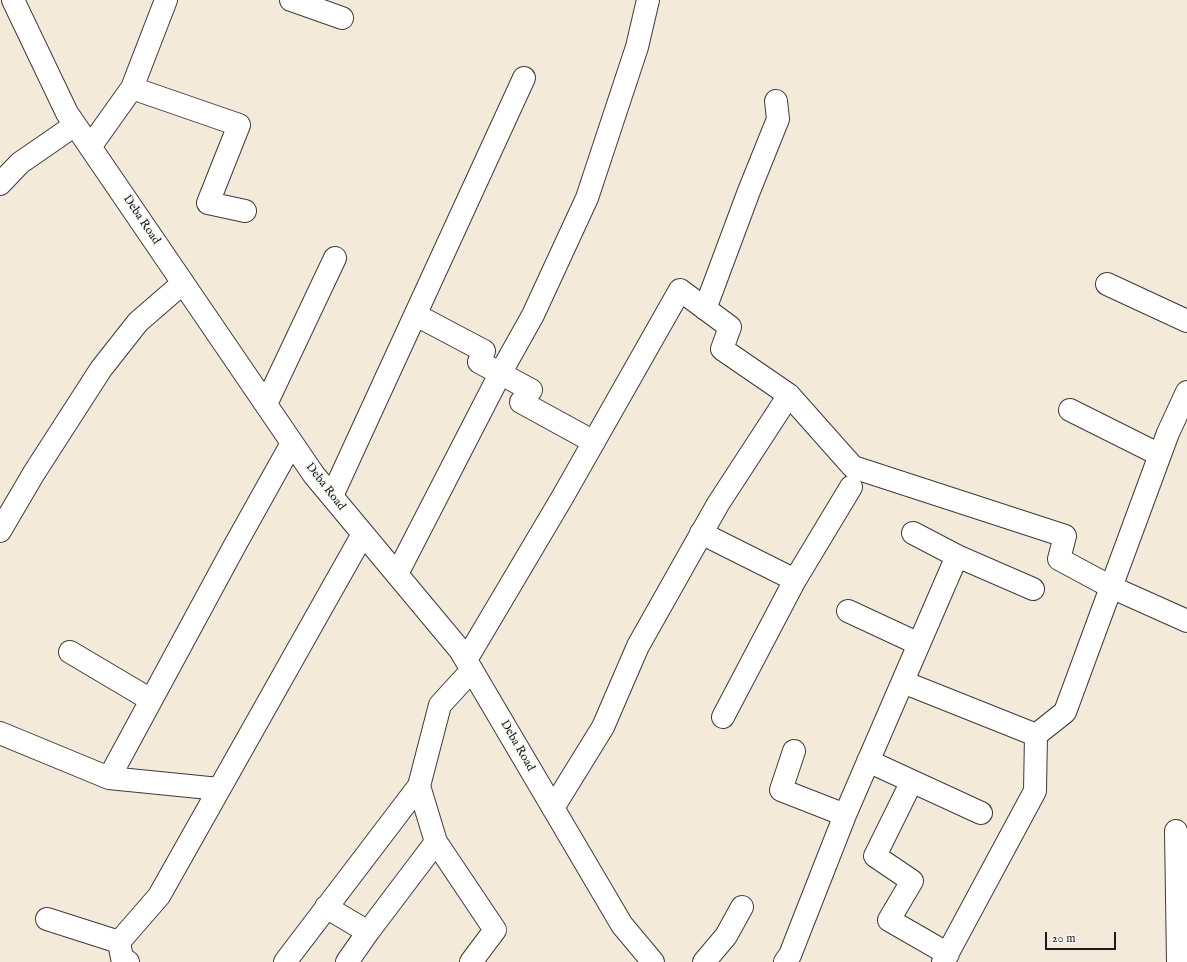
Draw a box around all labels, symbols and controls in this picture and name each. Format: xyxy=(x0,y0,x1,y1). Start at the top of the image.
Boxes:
street label: Deba Road xyxy=(119,193,163,247)
street label: Deba Road xyxy=(302,460,348,514)
street label: Deba Road xyxy=(497,718,537,774)
scale bar xyxy=(1047,924,1118,950)
text: 20 m xyxy=(1052,931,1075,946)

